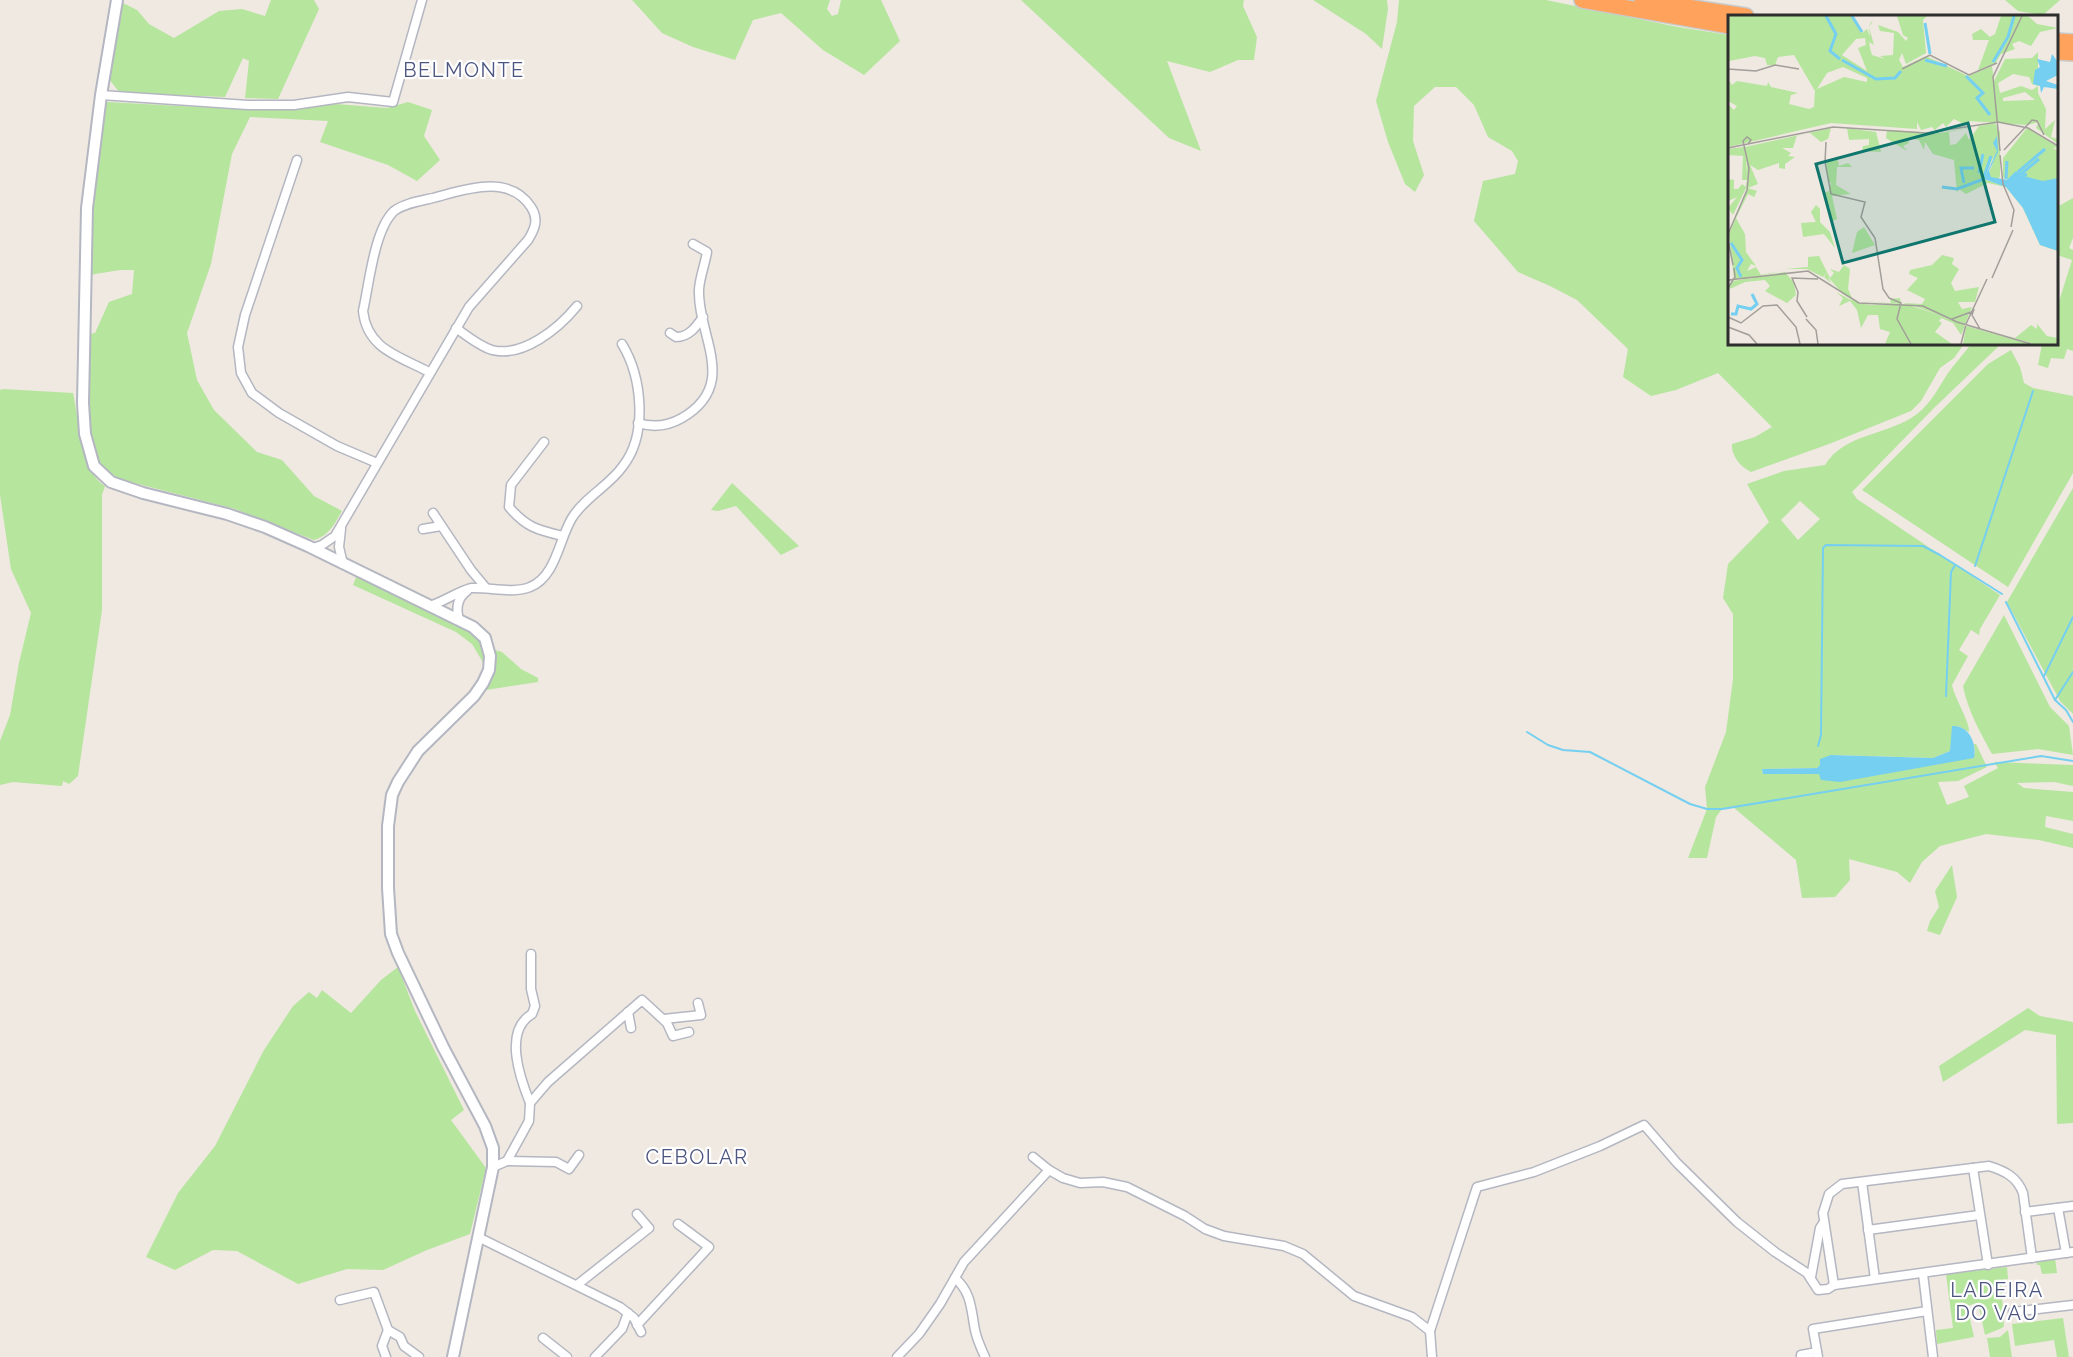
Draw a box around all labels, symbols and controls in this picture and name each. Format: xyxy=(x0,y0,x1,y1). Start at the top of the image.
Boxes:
inset map xyxy=(1728,15,2058,345)
district label: BELMONTE xyxy=(403,58,525,82)
district label: CEBOLAR xyxy=(646,1145,748,1169)
district label: LADEIRA DO VAU xyxy=(1950,1278,2044,1325)

